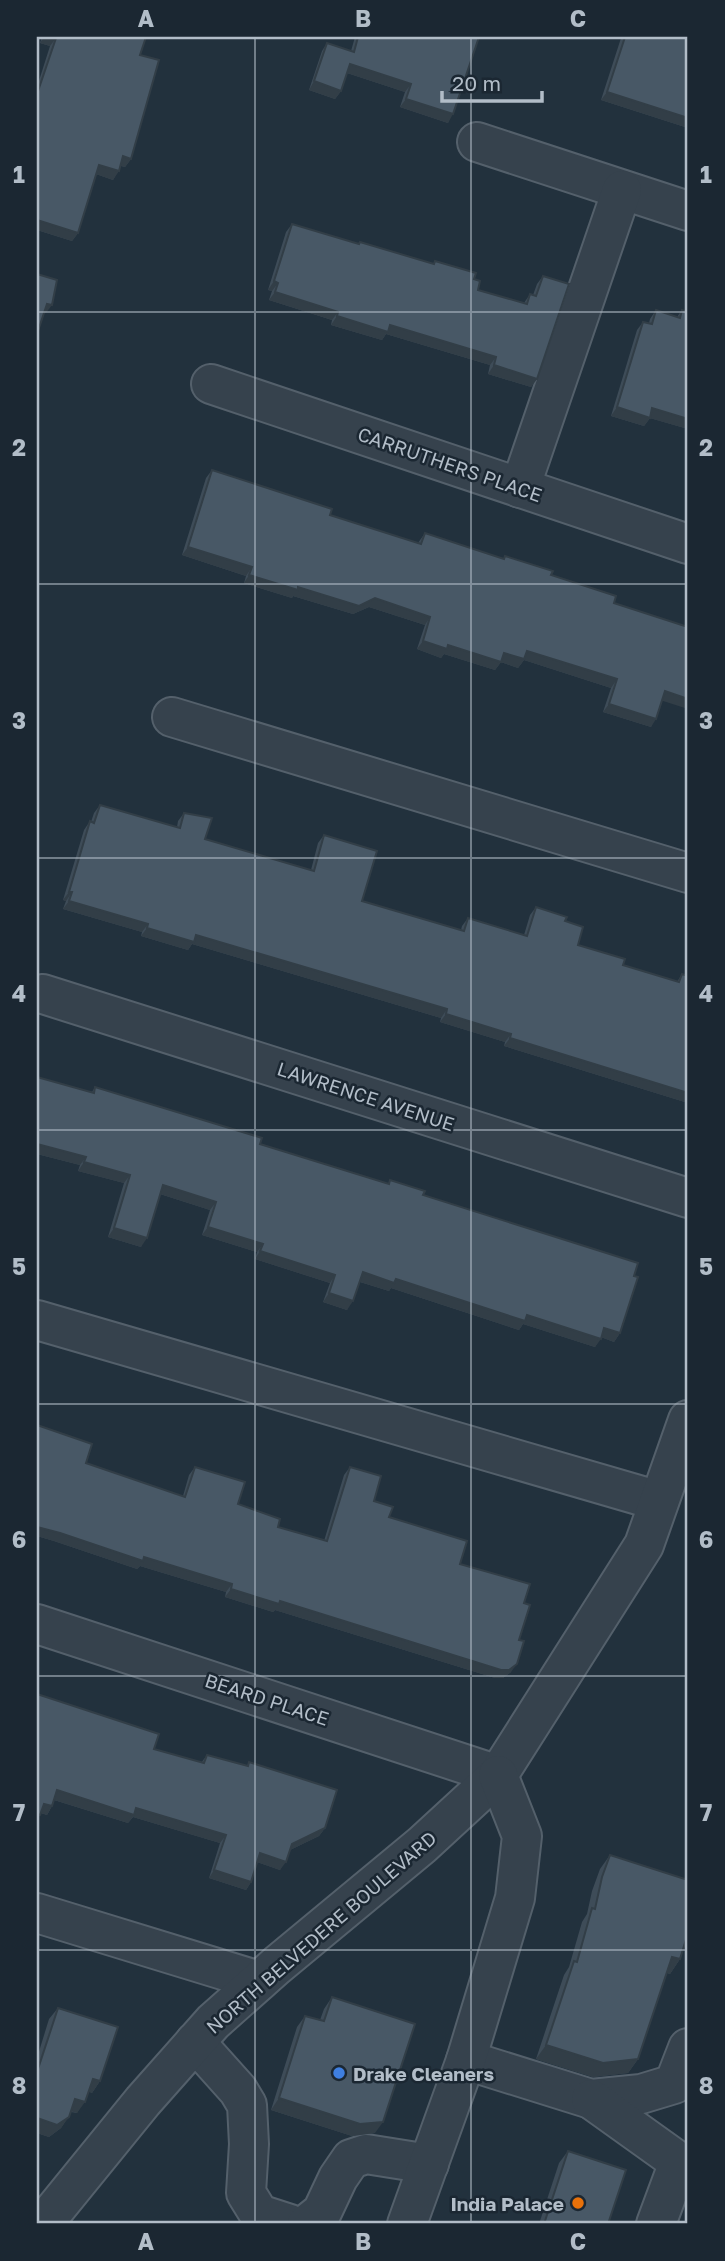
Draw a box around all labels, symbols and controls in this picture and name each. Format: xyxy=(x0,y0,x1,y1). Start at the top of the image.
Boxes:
text: A xyxy=(138,4,155,32)
text: B xyxy=(355,4,371,32)
text: C xyxy=(570,4,586,32)
scale bar xyxy=(442,60,541,104)
text: 20 m xyxy=(452,70,501,96)
text: 1 xyxy=(13,160,25,188)
text: 1 xyxy=(700,160,712,188)
street label: CARRUTHERS PLACE xyxy=(355,422,545,506)
text: 2 xyxy=(12,433,26,461)
text: 2 xyxy=(699,433,713,461)
text: 3 xyxy=(12,706,26,734)
text: 3 xyxy=(699,706,713,734)
text: 4 xyxy=(12,979,26,1007)
text: 4 xyxy=(699,979,713,1007)
street label: LAWRENCE AVENUE xyxy=(275,1057,457,1135)
text: 5 xyxy=(12,1252,26,1280)
text: 5 xyxy=(699,1252,713,1280)
text: 6 xyxy=(12,1525,26,1553)
text: 6 xyxy=(699,1525,713,1553)
street label: BEARD PLACE xyxy=(202,1668,332,1730)
text: 7 xyxy=(13,1798,25,1826)
text: 7 xyxy=(700,1798,712,1826)
street label: NORTH BELVEDERE BOULEVARD xyxy=(201,1826,441,2038)
place label: Drake Cleaners xyxy=(353,2062,494,2085)
marker: Drake Cleaners xyxy=(331,2065,347,2081)
text: 8 xyxy=(12,2071,26,2099)
text: 8 xyxy=(699,2071,713,2099)
place label: India Palace xyxy=(450,2192,564,2215)
marker: India Palace xyxy=(570,2195,586,2211)
text: A xyxy=(138,2227,155,2255)
text: B xyxy=(355,2227,371,2255)
text: C xyxy=(570,2227,586,2255)

